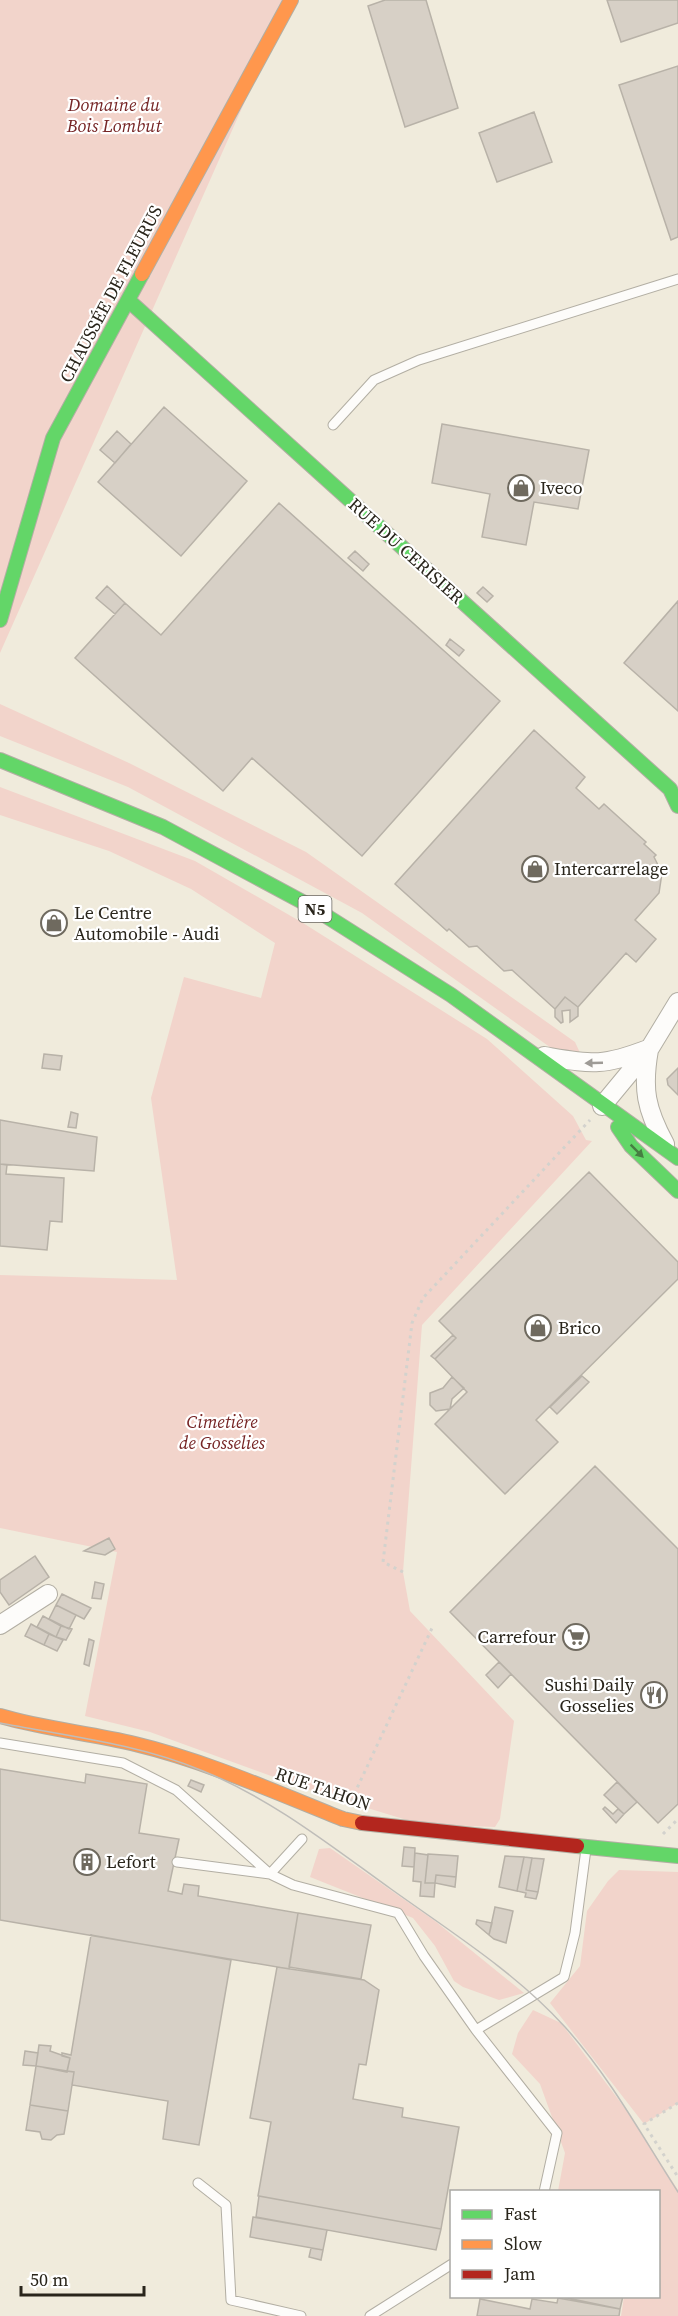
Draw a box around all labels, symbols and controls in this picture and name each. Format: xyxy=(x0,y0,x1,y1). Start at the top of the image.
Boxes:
park label: Domaine du Bois Lombut xyxy=(66,92,162,138)
street label: CHAUSSÉE DE FLEURUS xyxy=(53,201,168,387)
shop icon: Iveco xyxy=(506,473,536,503)
place label: Iveco xyxy=(540,475,583,500)
street label: RUE DU CERISIER xyxy=(343,492,470,609)
shop icon: Intercarrelage xyxy=(520,854,550,884)
place label: Intercarrelage xyxy=(554,856,668,881)
road number: N5 xyxy=(298,896,332,922)
place label: Le Centre Automobile - Audi xyxy=(74,900,219,946)
shop icon: Le Centre Automobile - Audi xyxy=(39,908,69,938)
one-way arrow xyxy=(584,1058,603,1067)
one-way arrow xyxy=(630,1144,644,1158)
shop icon: Brico xyxy=(523,1313,553,1343)
place label: Brico xyxy=(558,1315,601,1340)
park label: Cimetière de Gosselies xyxy=(179,1409,266,1455)
supermarket icon: Carrefour xyxy=(561,1622,591,1652)
place label: Carrefour xyxy=(478,1624,556,1649)
place label: Sushi Daily Gosselies xyxy=(545,1672,635,1718)
restaurant icon: Sushi Daily Gosselies xyxy=(639,1680,669,1710)
street label: RUE TAHON xyxy=(272,1761,374,1817)
building icon: Lefort xyxy=(72,1847,102,1877)
place label: Lefort xyxy=(106,1849,156,1874)
legend xyxy=(450,2190,660,2298)
text: Fast xyxy=(504,2201,537,2226)
text: Slow xyxy=(504,2231,542,2256)
scale bar xyxy=(21,2259,144,2297)
text: Jam xyxy=(503,2261,536,2286)
text: 50 m xyxy=(30,2267,68,2292)

